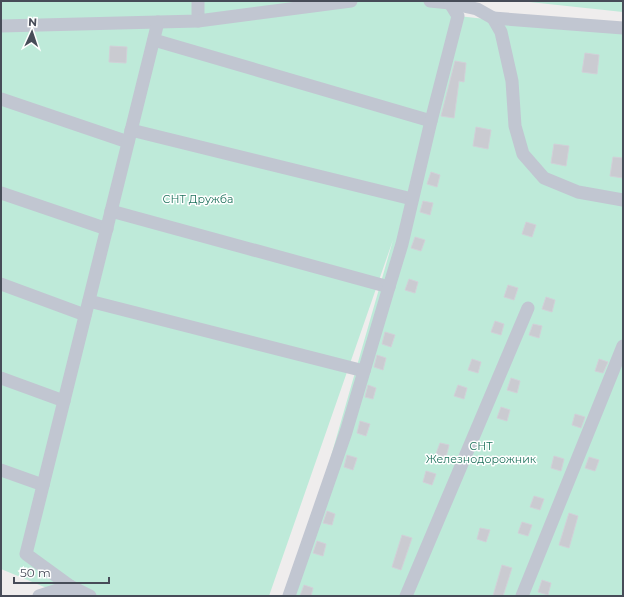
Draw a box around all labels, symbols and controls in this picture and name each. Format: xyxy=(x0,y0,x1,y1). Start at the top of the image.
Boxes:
north arrow xyxy=(12,12,52,52)
text: N xyxy=(28,15,37,29)
park label: СНТ Дружба xyxy=(163,192,233,206)
park label: СНТ Железнодорожник xyxy=(426,439,537,466)
scale bar xyxy=(14,559,109,585)
text: 50 m xyxy=(20,565,51,580)

